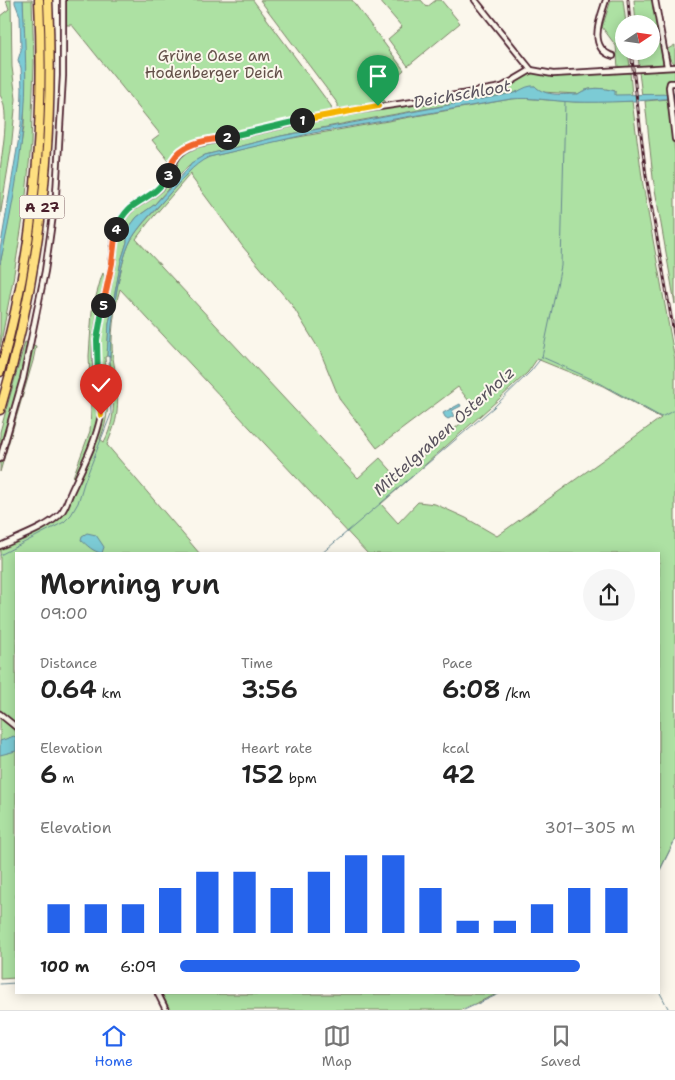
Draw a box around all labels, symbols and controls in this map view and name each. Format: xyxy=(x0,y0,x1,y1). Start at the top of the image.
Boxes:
north arrow xyxy=(615,15,660,60)
map controls xyxy=(615,15,660,60)
park label: Grüne Oase am Hodenberger Deich xyxy=(145,46,283,83)
pin xyxy=(357,55,399,106)
icon: arrive xyxy=(364,62,392,90)
water label: Deichschloot xyxy=(412,75,512,113)
pin: 1 xyxy=(290,108,314,132)
text: 1 xyxy=(299,111,306,129)
pin: 2 xyxy=(214,124,240,150)
text: 2 xyxy=(223,128,232,146)
pin: 3 xyxy=(156,162,180,188)
text: 3 xyxy=(164,166,173,184)
road number: A 27 xyxy=(20,196,64,218)
pin: 4 xyxy=(104,216,128,242)
text: 4 xyxy=(112,220,121,238)
pin: 5 xyxy=(90,292,116,318)
text: 5 xyxy=(99,296,108,314)
water label: Mittelgraben Osterholz xyxy=(369,362,519,500)
pin xyxy=(80,364,122,415)
icon: check xyxy=(87,371,115,399)
text: Morning run xyxy=(40,565,220,603)
button: share xyxy=(583,569,635,621)
text: 09:00 xyxy=(40,603,88,624)
text: Distance xyxy=(40,654,97,672)
text: Time xyxy=(241,654,273,672)
text: Pace xyxy=(442,654,473,672)
text: 0.64 xyxy=(40,672,97,706)
text: 3:56 xyxy=(241,672,298,706)
text: 6:08 xyxy=(442,672,501,706)
text: km xyxy=(97,684,121,702)
text: /km xyxy=(501,684,531,702)
text: Elevation xyxy=(40,739,103,757)
text: Heart rate xyxy=(241,739,312,757)
text: kcal xyxy=(442,739,469,757)
text: 6 xyxy=(40,757,58,791)
text: 152 xyxy=(241,757,284,791)
text: 42 xyxy=(442,757,476,791)
text: m xyxy=(58,769,74,787)
text: bpm xyxy=(284,769,317,787)
text: Elevation xyxy=(40,817,112,838)
text: 301–305 m xyxy=(545,817,635,838)
text: 100 m xyxy=(40,956,89,977)
text: 6:09 xyxy=(120,956,156,977)
tab: Home xyxy=(94,1022,133,1070)
tab: Map xyxy=(322,1022,352,1070)
tab: Saved xyxy=(541,1022,581,1070)

